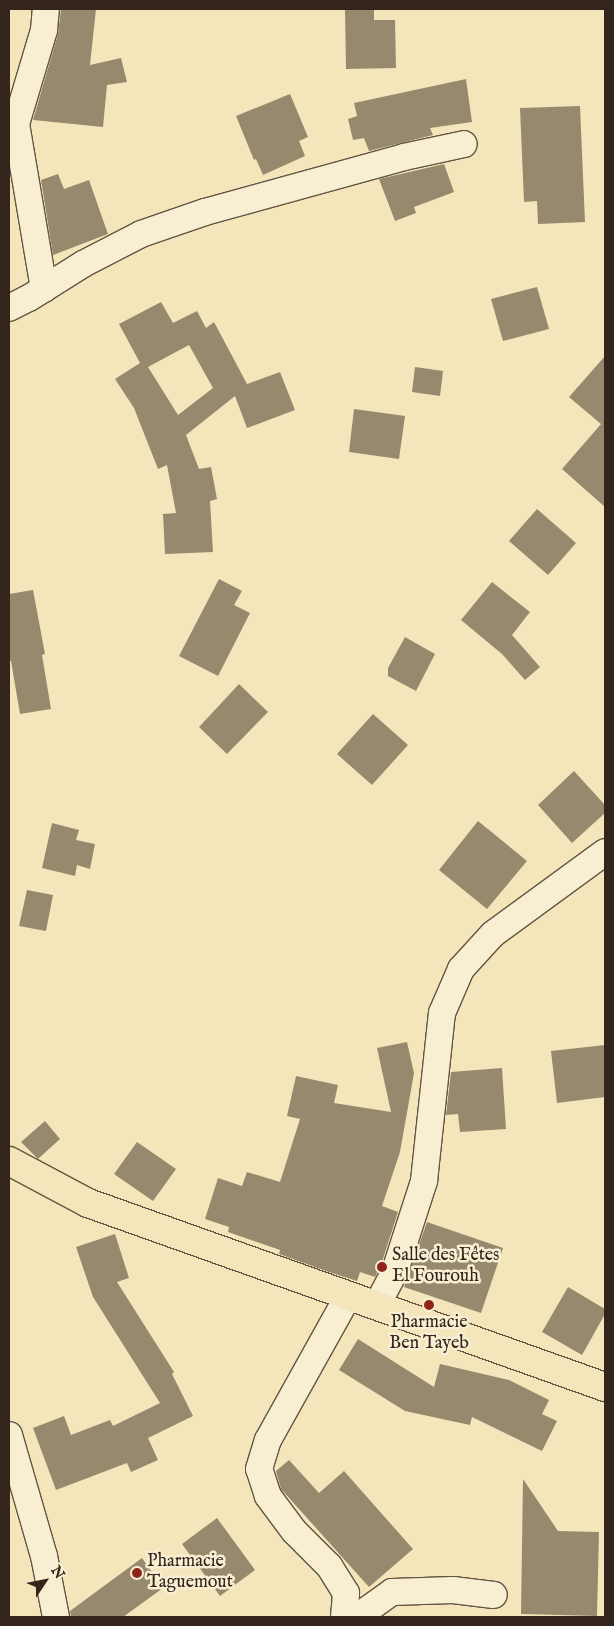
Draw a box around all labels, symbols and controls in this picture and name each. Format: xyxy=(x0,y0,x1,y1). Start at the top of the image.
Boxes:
place label: Salle des Fêtes El Fourouh xyxy=(392,1246,499,1288)
marker: Salle des Fêtes El Fourouh xyxy=(376,1261,388,1273)
marker: Pharmacie Ben Tayeb xyxy=(423,1299,435,1311)
place label: Pharmacie Ben Tayeb xyxy=(389,1313,469,1356)
place label: Pharmacie Taguemout xyxy=(147,1552,233,1595)
north arrow xyxy=(20,1556,70,1606)
text: N xyxy=(47,1563,68,1583)
marker: Pharmacie Taguemout xyxy=(131,1567,143,1579)

